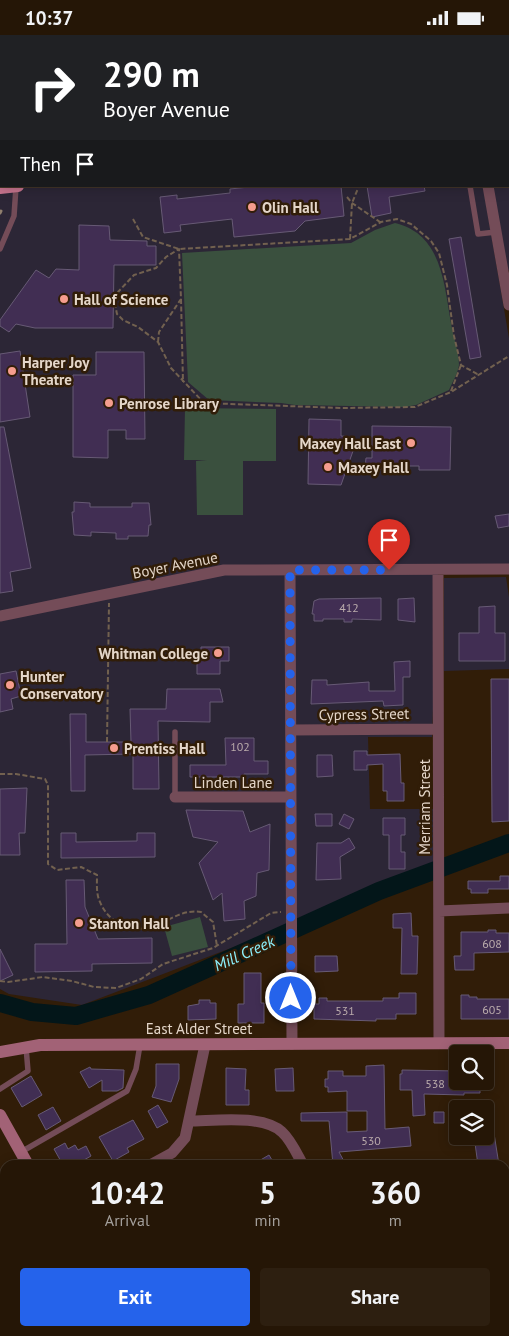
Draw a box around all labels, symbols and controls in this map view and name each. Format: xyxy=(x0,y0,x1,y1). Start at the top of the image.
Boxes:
text: 10:37 xyxy=(25,6,73,30)
text: 290 m xyxy=(103,51,200,97)
icon: right xyxy=(20,55,85,120)
text: Boyer Avenue xyxy=(103,95,230,123)
icon: arrive xyxy=(71,150,99,178)
text: Then xyxy=(20,152,61,176)
place label: Olin Hall xyxy=(262,198,319,217)
marker: Olin Hall xyxy=(246,201,258,213)
place label: Hall of Science xyxy=(74,290,169,309)
marker: Hall of Science xyxy=(58,293,70,305)
place label: Harper Joy Theatre xyxy=(22,353,90,389)
marker: Harper Joy Theatre xyxy=(6,365,18,377)
place label: Penrose Library xyxy=(119,394,220,413)
marker: Penrose Library xyxy=(103,397,115,409)
place label: Maxey Hall East xyxy=(300,434,402,453)
marker: Maxey Hall East xyxy=(405,437,417,449)
place label: Maxey Hall xyxy=(338,458,409,477)
marker: Maxey Hall xyxy=(322,461,334,473)
pin xyxy=(368,519,410,570)
icon: arrive xyxy=(375,526,403,554)
street label: Boyer Avenue xyxy=(131,547,219,583)
house number: 412 xyxy=(339,600,359,615)
place label: Whitman College xyxy=(98,644,208,663)
marker: Whitman College xyxy=(212,647,224,659)
place label: Hunter Conservatory xyxy=(20,667,104,703)
marker: Hunter Conservatory xyxy=(4,679,16,691)
street label: Cypress Street xyxy=(318,704,410,724)
place label: Prentiss Hall xyxy=(124,739,206,758)
house number: 102 xyxy=(230,739,250,754)
marker: Prentiss Hall xyxy=(108,742,120,754)
street label: Merriam Street xyxy=(415,759,434,855)
street label: Linden Lane xyxy=(194,773,272,792)
place label: Stanton Hall xyxy=(89,914,170,933)
marker: Stanton Hall xyxy=(73,917,85,929)
water label: Mill Creek xyxy=(210,930,278,975)
house number: 608 xyxy=(482,936,502,951)
position arrow xyxy=(264,971,316,1023)
house number: 605 xyxy=(482,1002,502,1017)
house number: 531 xyxy=(335,1003,355,1018)
street label: East Alder Street xyxy=(146,1019,252,1038)
map controls xyxy=(449,1045,494,1145)
button: search xyxy=(449,1045,494,1090)
house number: 538 xyxy=(425,1076,445,1091)
button: layers xyxy=(449,1100,494,1145)
house number: 530 xyxy=(361,1133,381,1148)
text: 10:42 xyxy=(89,1173,165,1212)
text: 5 xyxy=(259,1173,276,1212)
text: 360 xyxy=(370,1173,421,1212)
text: Arrival xyxy=(105,1210,150,1230)
text: min xyxy=(255,1210,281,1230)
text: m xyxy=(389,1210,402,1230)
button: Exit xyxy=(20,1268,250,1326)
button: Share xyxy=(260,1268,490,1326)

